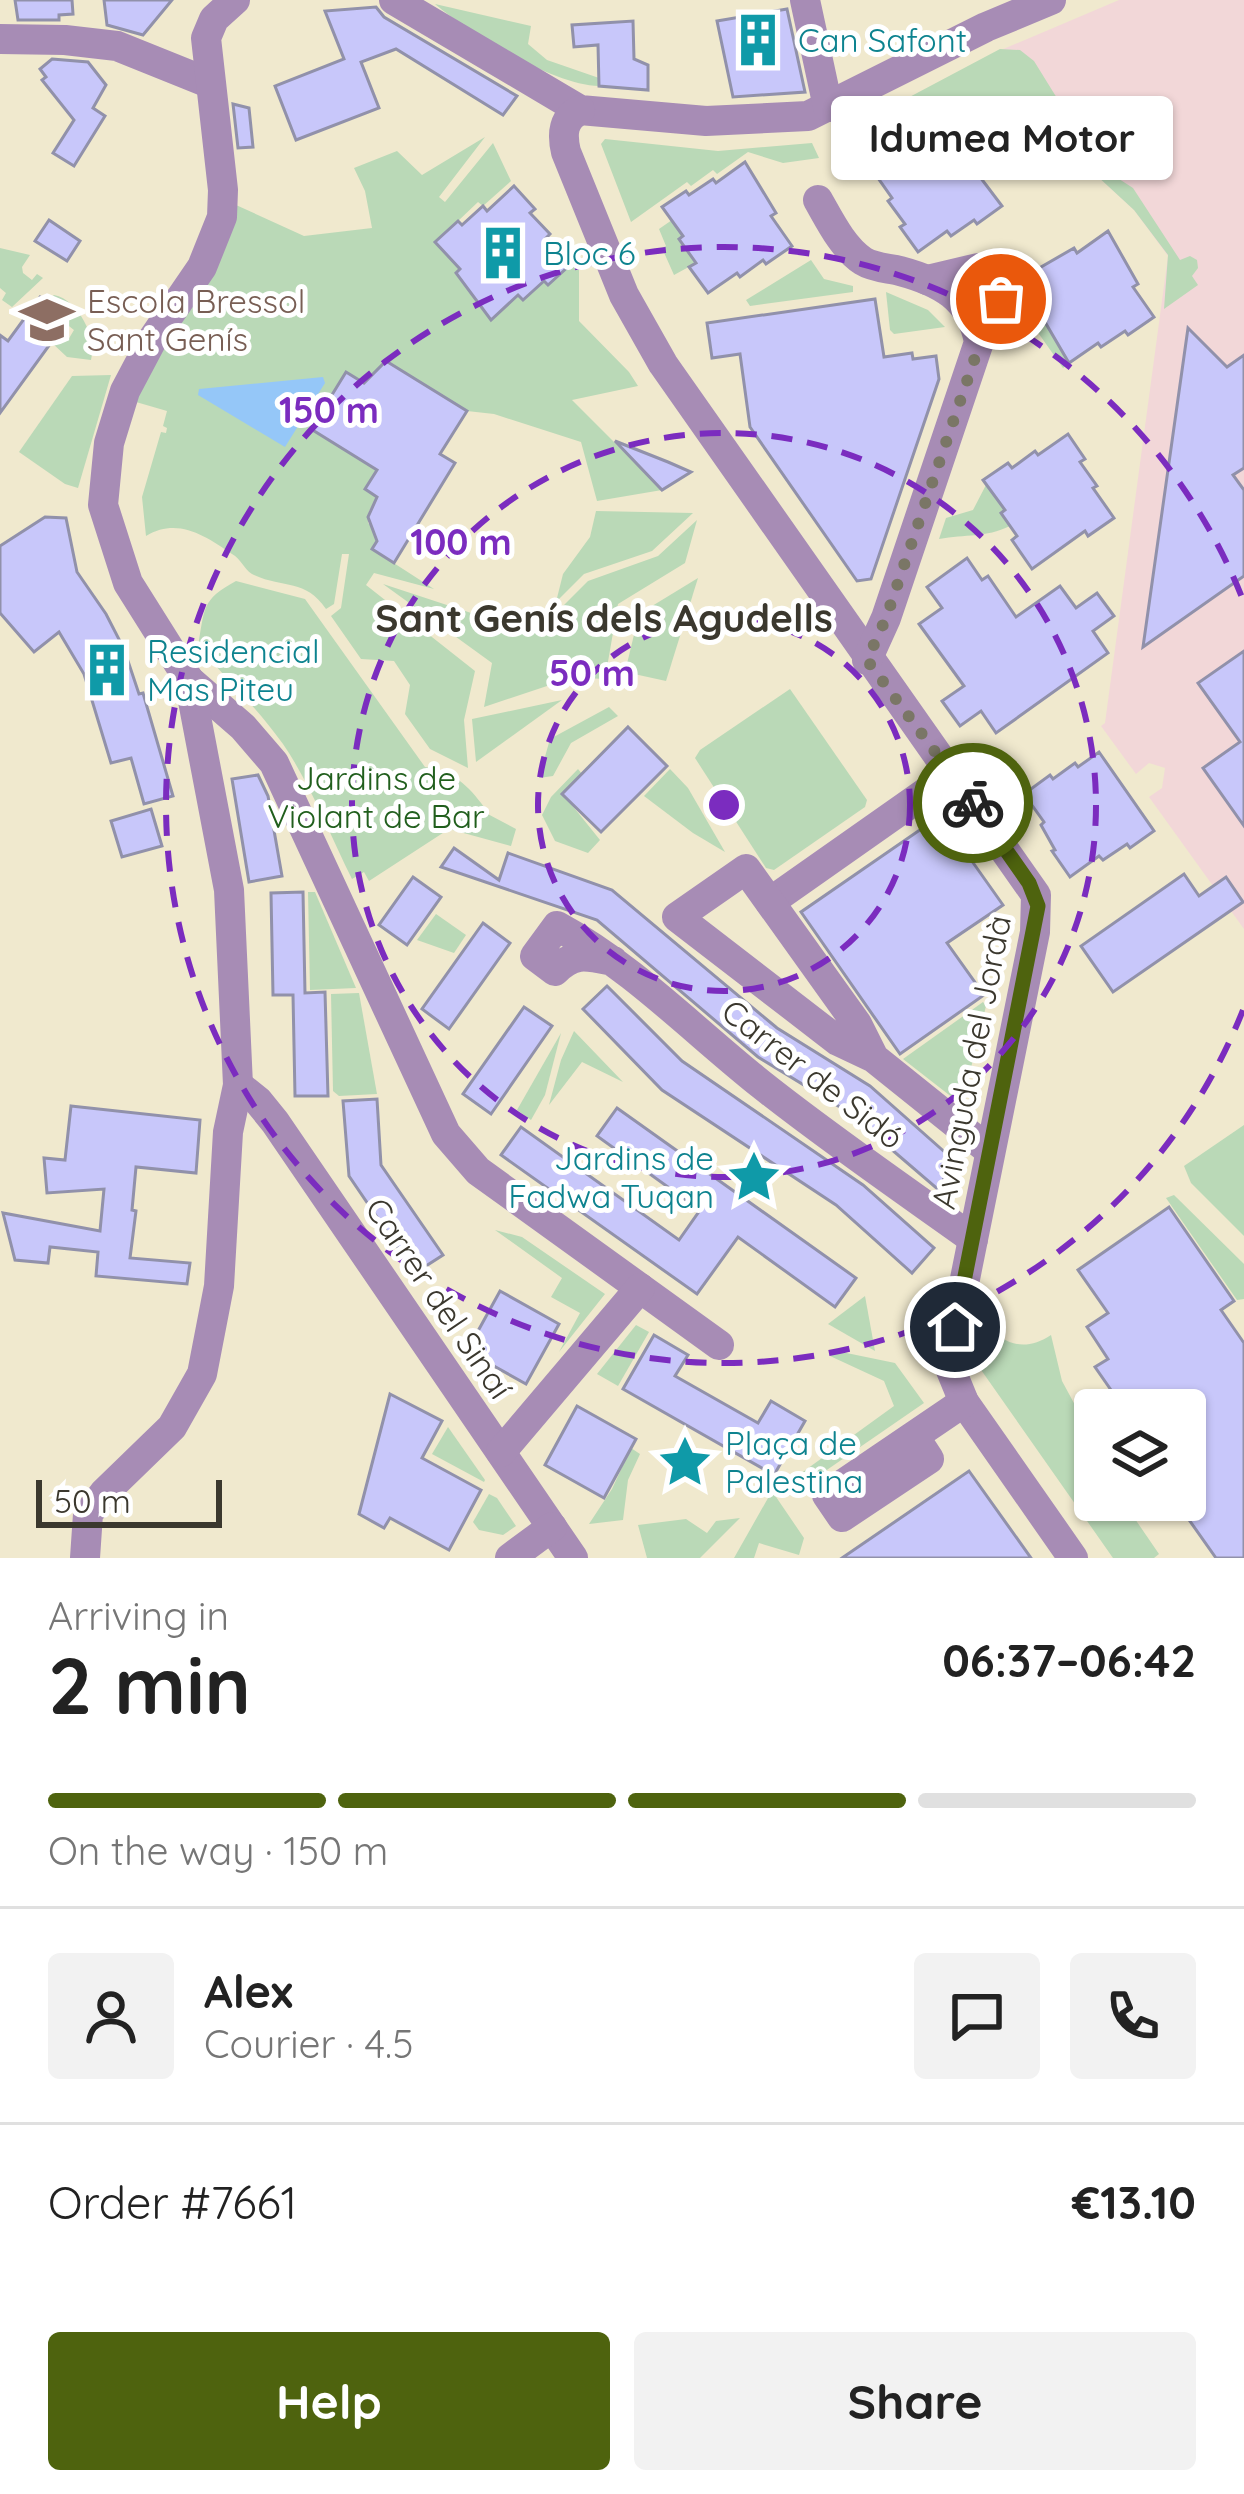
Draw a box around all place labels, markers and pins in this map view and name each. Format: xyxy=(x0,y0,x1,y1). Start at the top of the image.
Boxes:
building icon: Can Safont xyxy=(729,11,787,69)
place label: Can Safont xyxy=(798,19,967,60)
callout: Idumea Motor xyxy=(830,95,1172,179)
building icon: Bloc 6 xyxy=(474,224,532,282)
place label: Bloc 6 xyxy=(543,232,635,273)
pin xyxy=(950,248,1052,350)
place label: Escola Bressol Sant Genís xyxy=(87,280,305,359)
school or university icon: Escola Bressol Sant Genís xyxy=(18,291,76,349)
place label: Residencial Mas Piteu xyxy=(147,630,320,709)
building icon: Residencial Mas Piteu xyxy=(78,641,136,699)
centre of rings xyxy=(703,784,745,826)
place label: Jardins de Fadwa Tuqan xyxy=(508,1137,714,1216)
place icon: Jardins de Fadwa Tuqan xyxy=(725,1148,783,1206)
pin xyxy=(904,1276,1006,1378)
place label: Plaça de Palestina xyxy=(725,1422,863,1501)
place icon: Plaça de Palestina xyxy=(656,1433,714,1491)

